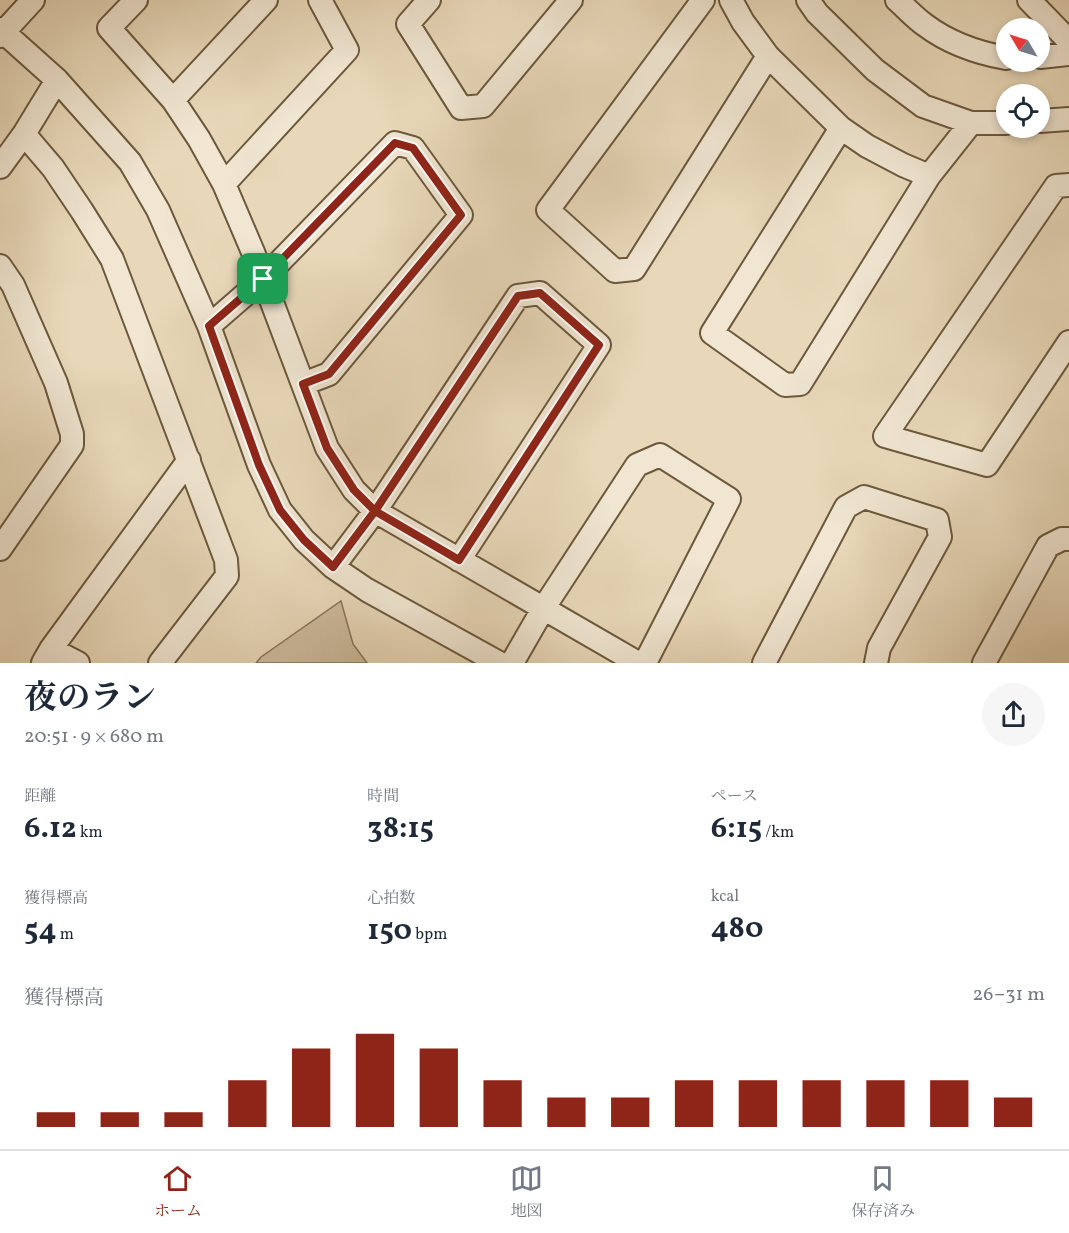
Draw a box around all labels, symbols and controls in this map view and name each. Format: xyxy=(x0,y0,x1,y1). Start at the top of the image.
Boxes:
north arrow xyxy=(996,18,1050,72)
map controls xyxy=(996,18,1050,138)
button: locate xyxy=(996,84,1050,138)
pin xyxy=(237,253,288,304)
icon: arrive xyxy=(246,262,279,295)
text: 夜のラン xyxy=(24,677,156,723)
button: share xyxy=(982,683,1045,746)
text: 20:51 · 9 × 680 m xyxy=(24,723,164,751)
text: 距離 xyxy=(24,786,56,808)
text: 時間 xyxy=(367,786,399,808)
text: ペース xyxy=(711,786,758,808)
text: 6.12 xyxy=(24,808,77,850)
text: 38:15 xyxy=(367,808,434,850)
text: 6:15 xyxy=(711,808,762,850)
text: km xyxy=(77,822,103,844)
text: /km xyxy=(762,822,794,844)
text: kcal xyxy=(711,886,739,908)
text: 獲得標高 xyxy=(24,888,88,910)
text: 心拍数 xyxy=(367,888,415,910)
text: 480 xyxy=(711,908,763,950)
text: 54 xyxy=(24,910,57,952)
text: 150 xyxy=(367,910,412,952)
text: m xyxy=(57,924,74,946)
text: bpm xyxy=(412,924,447,946)
text: 26–31 m xyxy=(973,981,1045,1009)
text: 獲得標高 xyxy=(24,985,104,1013)
tab: ホーム xyxy=(154,1162,202,1223)
tab: 地図 xyxy=(510,1162,543,1223)
tab: 保存済み xyxy=(851,1162,915,1223)

